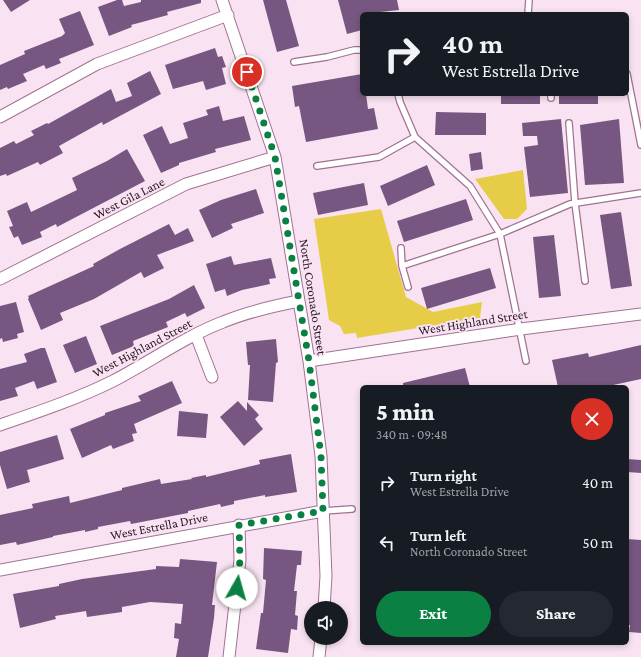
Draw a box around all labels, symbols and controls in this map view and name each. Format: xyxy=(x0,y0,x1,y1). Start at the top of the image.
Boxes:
icon: right xyxy=(376,28,428,80)
text: 40 m xyxy=(442,28,503,59)
pin xyxy=(230,55,264,89)
icon: arrive xyxy=(236,61,258,83)
text: West Estrella Drive xyxy=(442,61,579,81)
street label: West Gila Lane xyxy=(91,174,167,222)
street label: North Coronado Street xyxy=(296,238,330,357)
street label: West Highland Street xyxy=(417,306,529,338)
street label: West Highland Street xyxy=(90,315,195,381)
text: 5 min xyxy=(376,398,435,425)
button: close xyxy=(571,398,613,440)
text: 340 m · 09:48 xyxy=(376,427,448,442)
text: Turn right xyxy=(410,468,477,484)
icon: right xyxy=(376,472,398,494)
text: 40 m xyxy=(582,475,613,491)
text: West Estrella Drive xyxy=(410,484,509,499)
street label: West Estrella Drive xyxy=(109,509,209,543)
text: Turn left xyxy=(410,528,466,544)
icon: left xyxy=(376,532,398,554)
text: 50 m xyxy=(583,535,613,551)
text: North Coronado Street xyxy=(410,544,527,559)
position arrow xyxy=(216,567,258,609)
button: Exit xyxy=(376,591,491,637)
button: Share xyxy=(499,591,613,637)
map controls xyxy=(304,601,348,645)
button: sound xyxy=(304,601,348,645)

